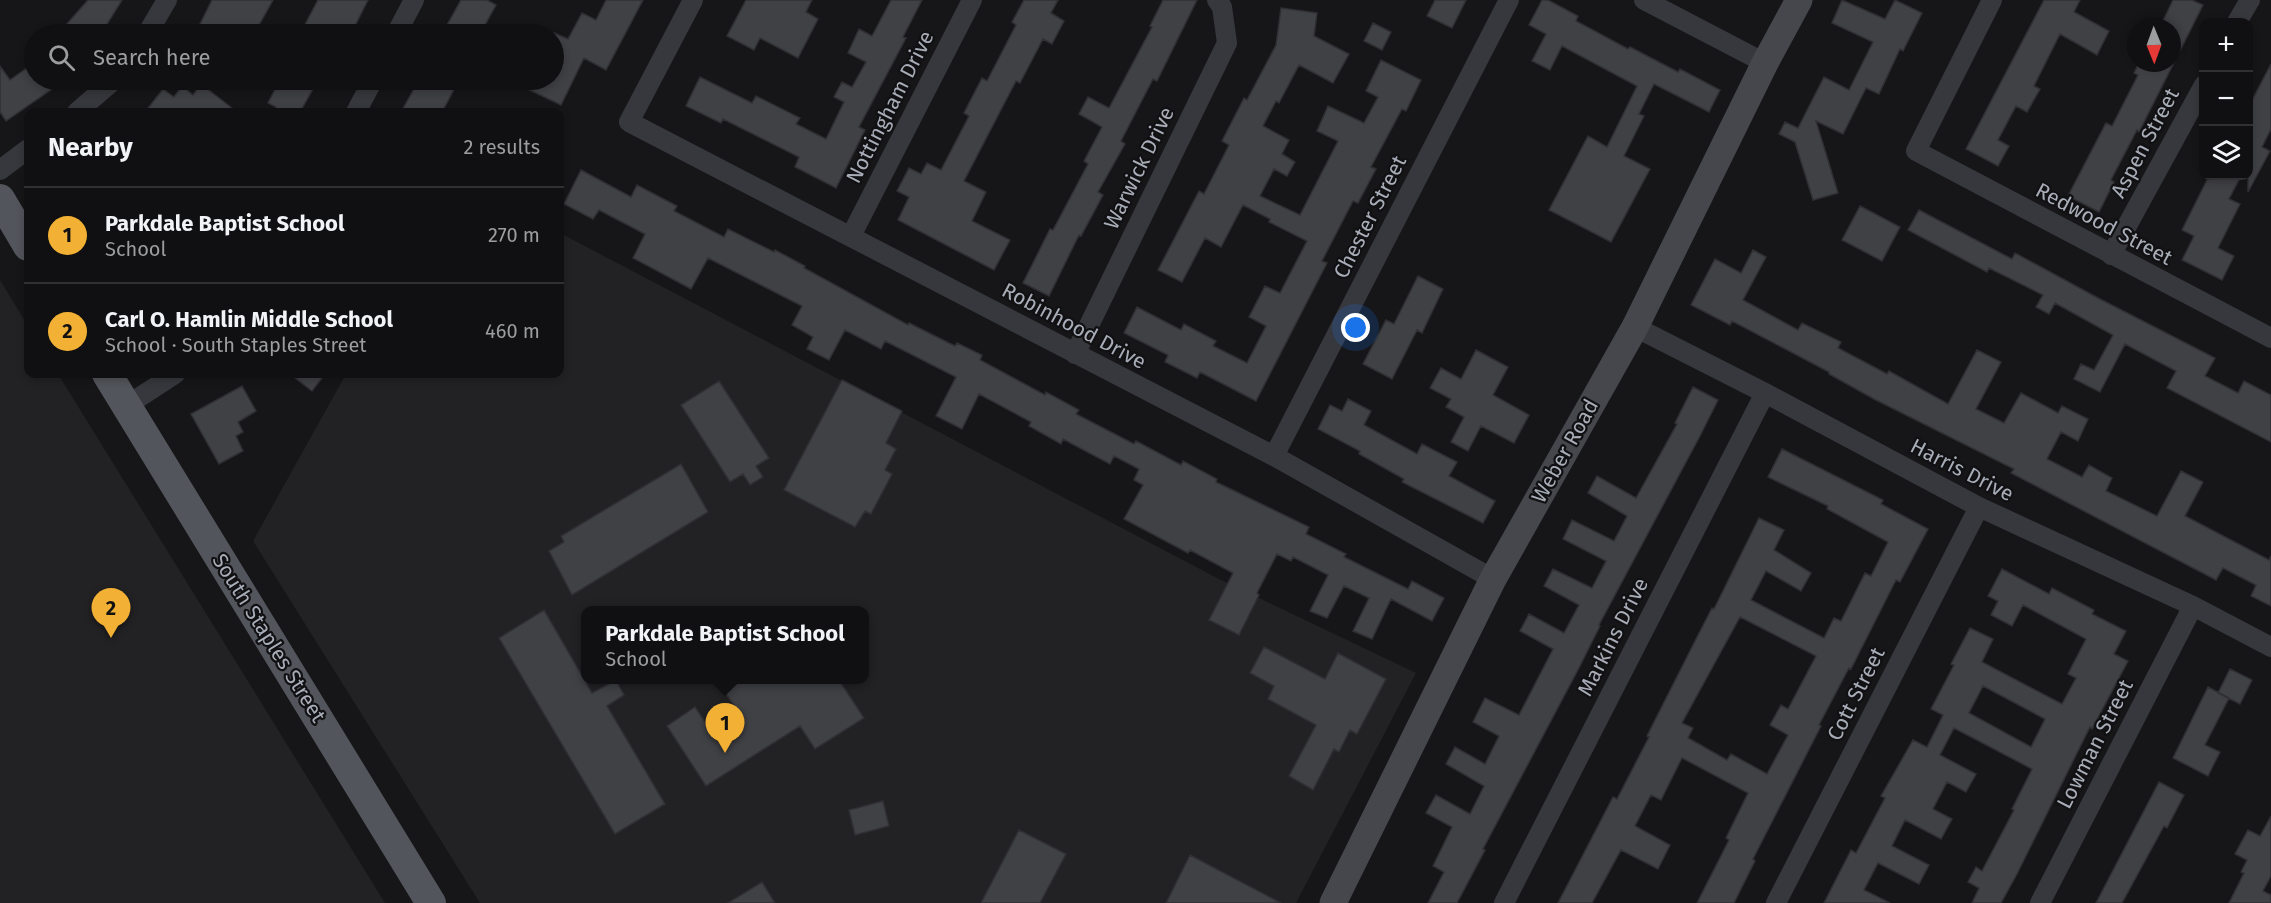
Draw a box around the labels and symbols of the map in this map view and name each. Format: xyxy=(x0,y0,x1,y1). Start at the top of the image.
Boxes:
north arrow xyxy=(2127,18,2181,72)
street label: Nottingham Drive xyxy=(840,26,940,188)
street label: Aspen Street xyxy=(2105,83,2185,202)
street label: Warwick Drive xyxy=(1098,103,1180,233)
street label: Chester Street xyxy=(1328,151,1412,283)
street label: Redwood Street xyxy=(2031,177,2177,271)
street label: Robinhood Drive xyxy=(997,277,1151,375)
your location xyxy=(1341,313,1370,342)
street label: Weber Road xyxy=(1526,395,1604,507)
street label: Harris Drive xyxy=(1906,433,2018,507)
street label: South Staples Street xyxy=(207,549,332,728)
street label: Markins Drive xyxy=(1572,573,1654,701)
pin: 2 xyxy=(92,588,130,638)
street label: Cott Street xyxy=(1821,643,1891,745)
street label: Lowman Street xyxy=(2051,675,2139,813)
pin: 1 xyxy=(706,704,744,753)

